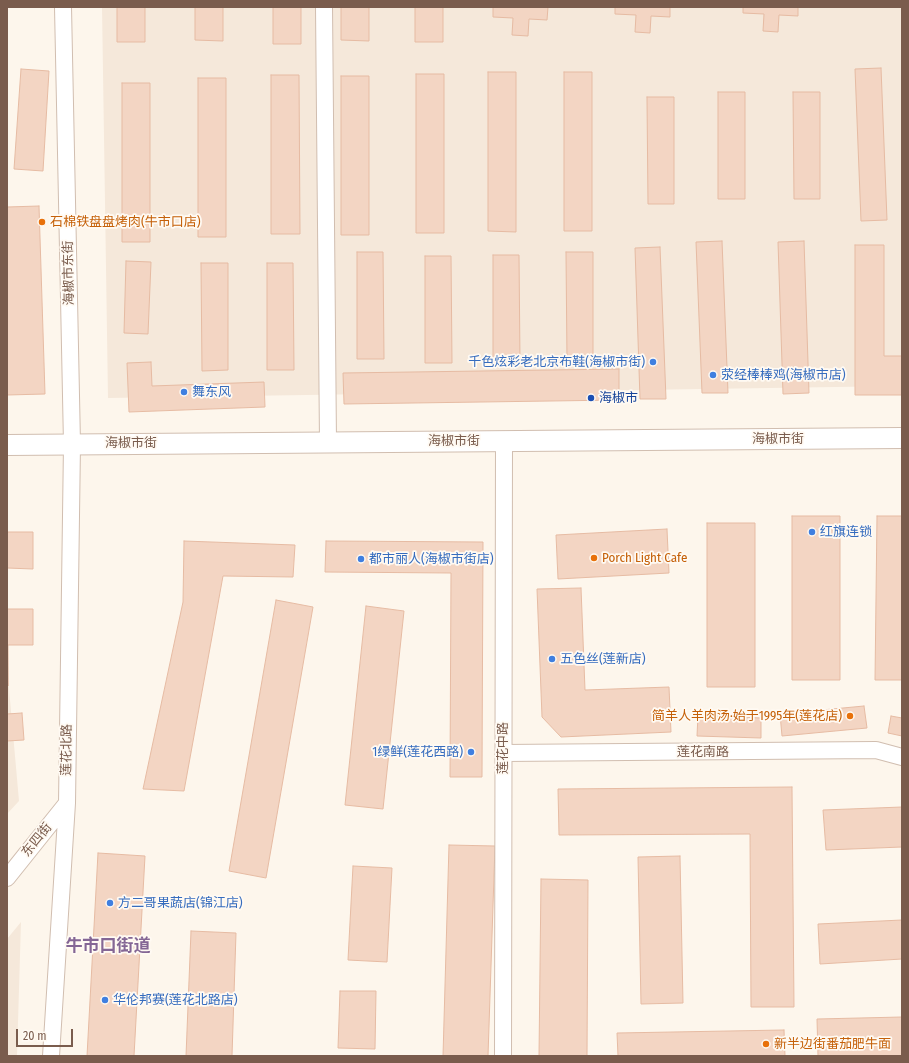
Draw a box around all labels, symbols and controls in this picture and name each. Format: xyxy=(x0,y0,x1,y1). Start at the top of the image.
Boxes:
place label: 石棉铁盘盘烤肉(牛市口店) xyxy=(50,214,201,230)
marker: 石棉铁盘盘烤肉(牛市口店) xyxy=(37,217,47,227)
street label: 海椒市东街 xyxy=(61,240,77,306)
place label: 千色炫彩老北京布鞋(海椒市街) xyxy=(468,354,645,370)
marker: 千色炫彩老北京布鞋(海椒市街) xyxy=(648,357,658,367)
place label: 荥经棒棒鸡(海椒市店) xyxy=(721,367,846,383)
marker: 荥经棒棒鸡(海椒市店) xyxy=(708,370,718,380)
place label: 舞东风 xyxy=(192,384,231,400)
marker: 舞东风 xyxy=(179,387,189,397)
place label: 海椒市 xyxy=(599,390,638,406)
marker: 海椒市 xyxy=(586,393,596,403)
street label: 海椒市街 xyxy=(752,431,804,447)
street label: 海椒市街 xyxy=(428,433,480,449)
street label: 海椒市街 xyxy=(105,435,157,451)
place label: 红旗连锁 xyxy=(820,524,872,540)
marker: 红旗连锁 xyxy=(807,527,817,537)
place label: Porch Light Cafe xyxy=(602,550,687,566)
place label: 都市丽人(海椒市街店) xyxy=(369,551,494,567)
marker: Porch Light Cafe xyxy=(589,553,599,563)
marker: 都市丽人(海椒市街店) xyxy=(356,554,366,564)
place label: 五色丝(莲新店) xyxy=(560,651,646,667)
marker: 五色丝(莲新店) xyxy=(547,654,557,664)
place label: 简羊人羊肉汤·始于1995年(莲花店) xyxy=(652,708,842,724)
marker: 简羊人羊肉汤·始于1995年(莲花店) xyxy=(845,711,855,721)
street label: 莲花中路 xyxy=(495,722,511,774)
street label: 莲花北路 xyxy=(59,724,75,776)
place label: 1绿鲜(莲花西路) xyxy=(372,744,463,760)
street label: 莲花南路 xyxy=(677,744,729,760)
marker: 1绿鲜(莲花西路) xyxy=(466,747,476,757)
street label: 东四街 xyxy=(19,820,55,860)
place label: 方二哥果蔬店(锦江店) xyxy=(118,895,243,911)
marker: 方二哥果蔬店(锦江店) xyxy=(105,898,115,908)
district label: 牛市口街道 xyxy=(66,936,150,956)
place label: 华伦邦赛(莲花北路店) xyxy=(113,992,238,1008)
marker: 华伦邦赛(莲花北路店) xyxy=(100,995,110,1005)
scale bar xyxy=(18,1021,75,1047)
text: 20 m xyxy=(23,1029,47,1043)
place label: 新半边街番茄肥牛面 xyxy=(774,1036,891,1052)
marker: 新半边街番茄肥牛面 xyxy=(761,1039,771,1049)

